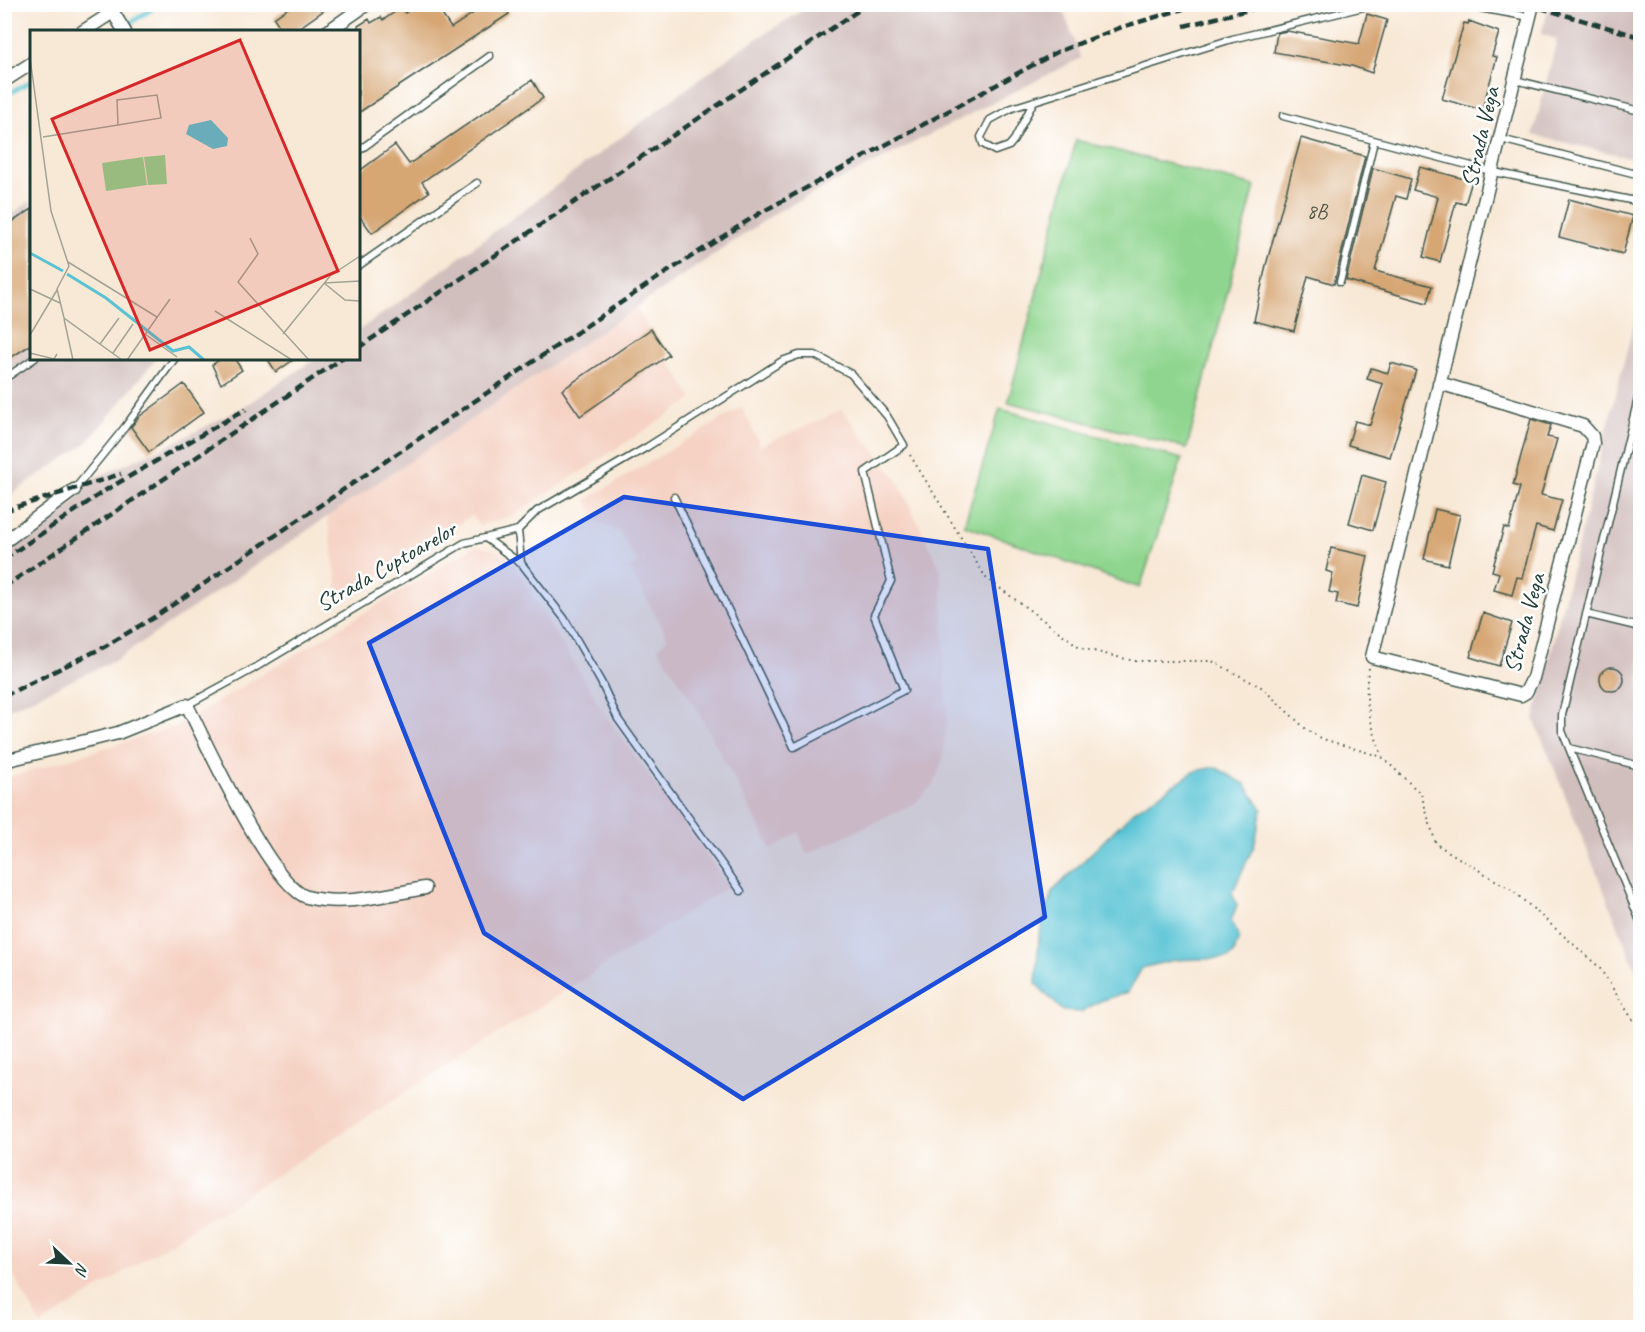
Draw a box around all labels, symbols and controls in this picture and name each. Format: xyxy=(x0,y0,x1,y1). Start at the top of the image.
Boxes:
inset map xyxy=(30,30,360,360)
street label: Strada Vega xyxy=(1454,82,1506,190)
house number: 8B xyxy=(1307,198,1329,224)
street label: Strada Cuptoarelor xyxy=(311,513,464,618)
street label: Strada Vega xyxy=(1496,568,1552,676)
north arrow xyxy=(39,1233,99,1293)
text: N xyxy=(70,1260,93,1280)

